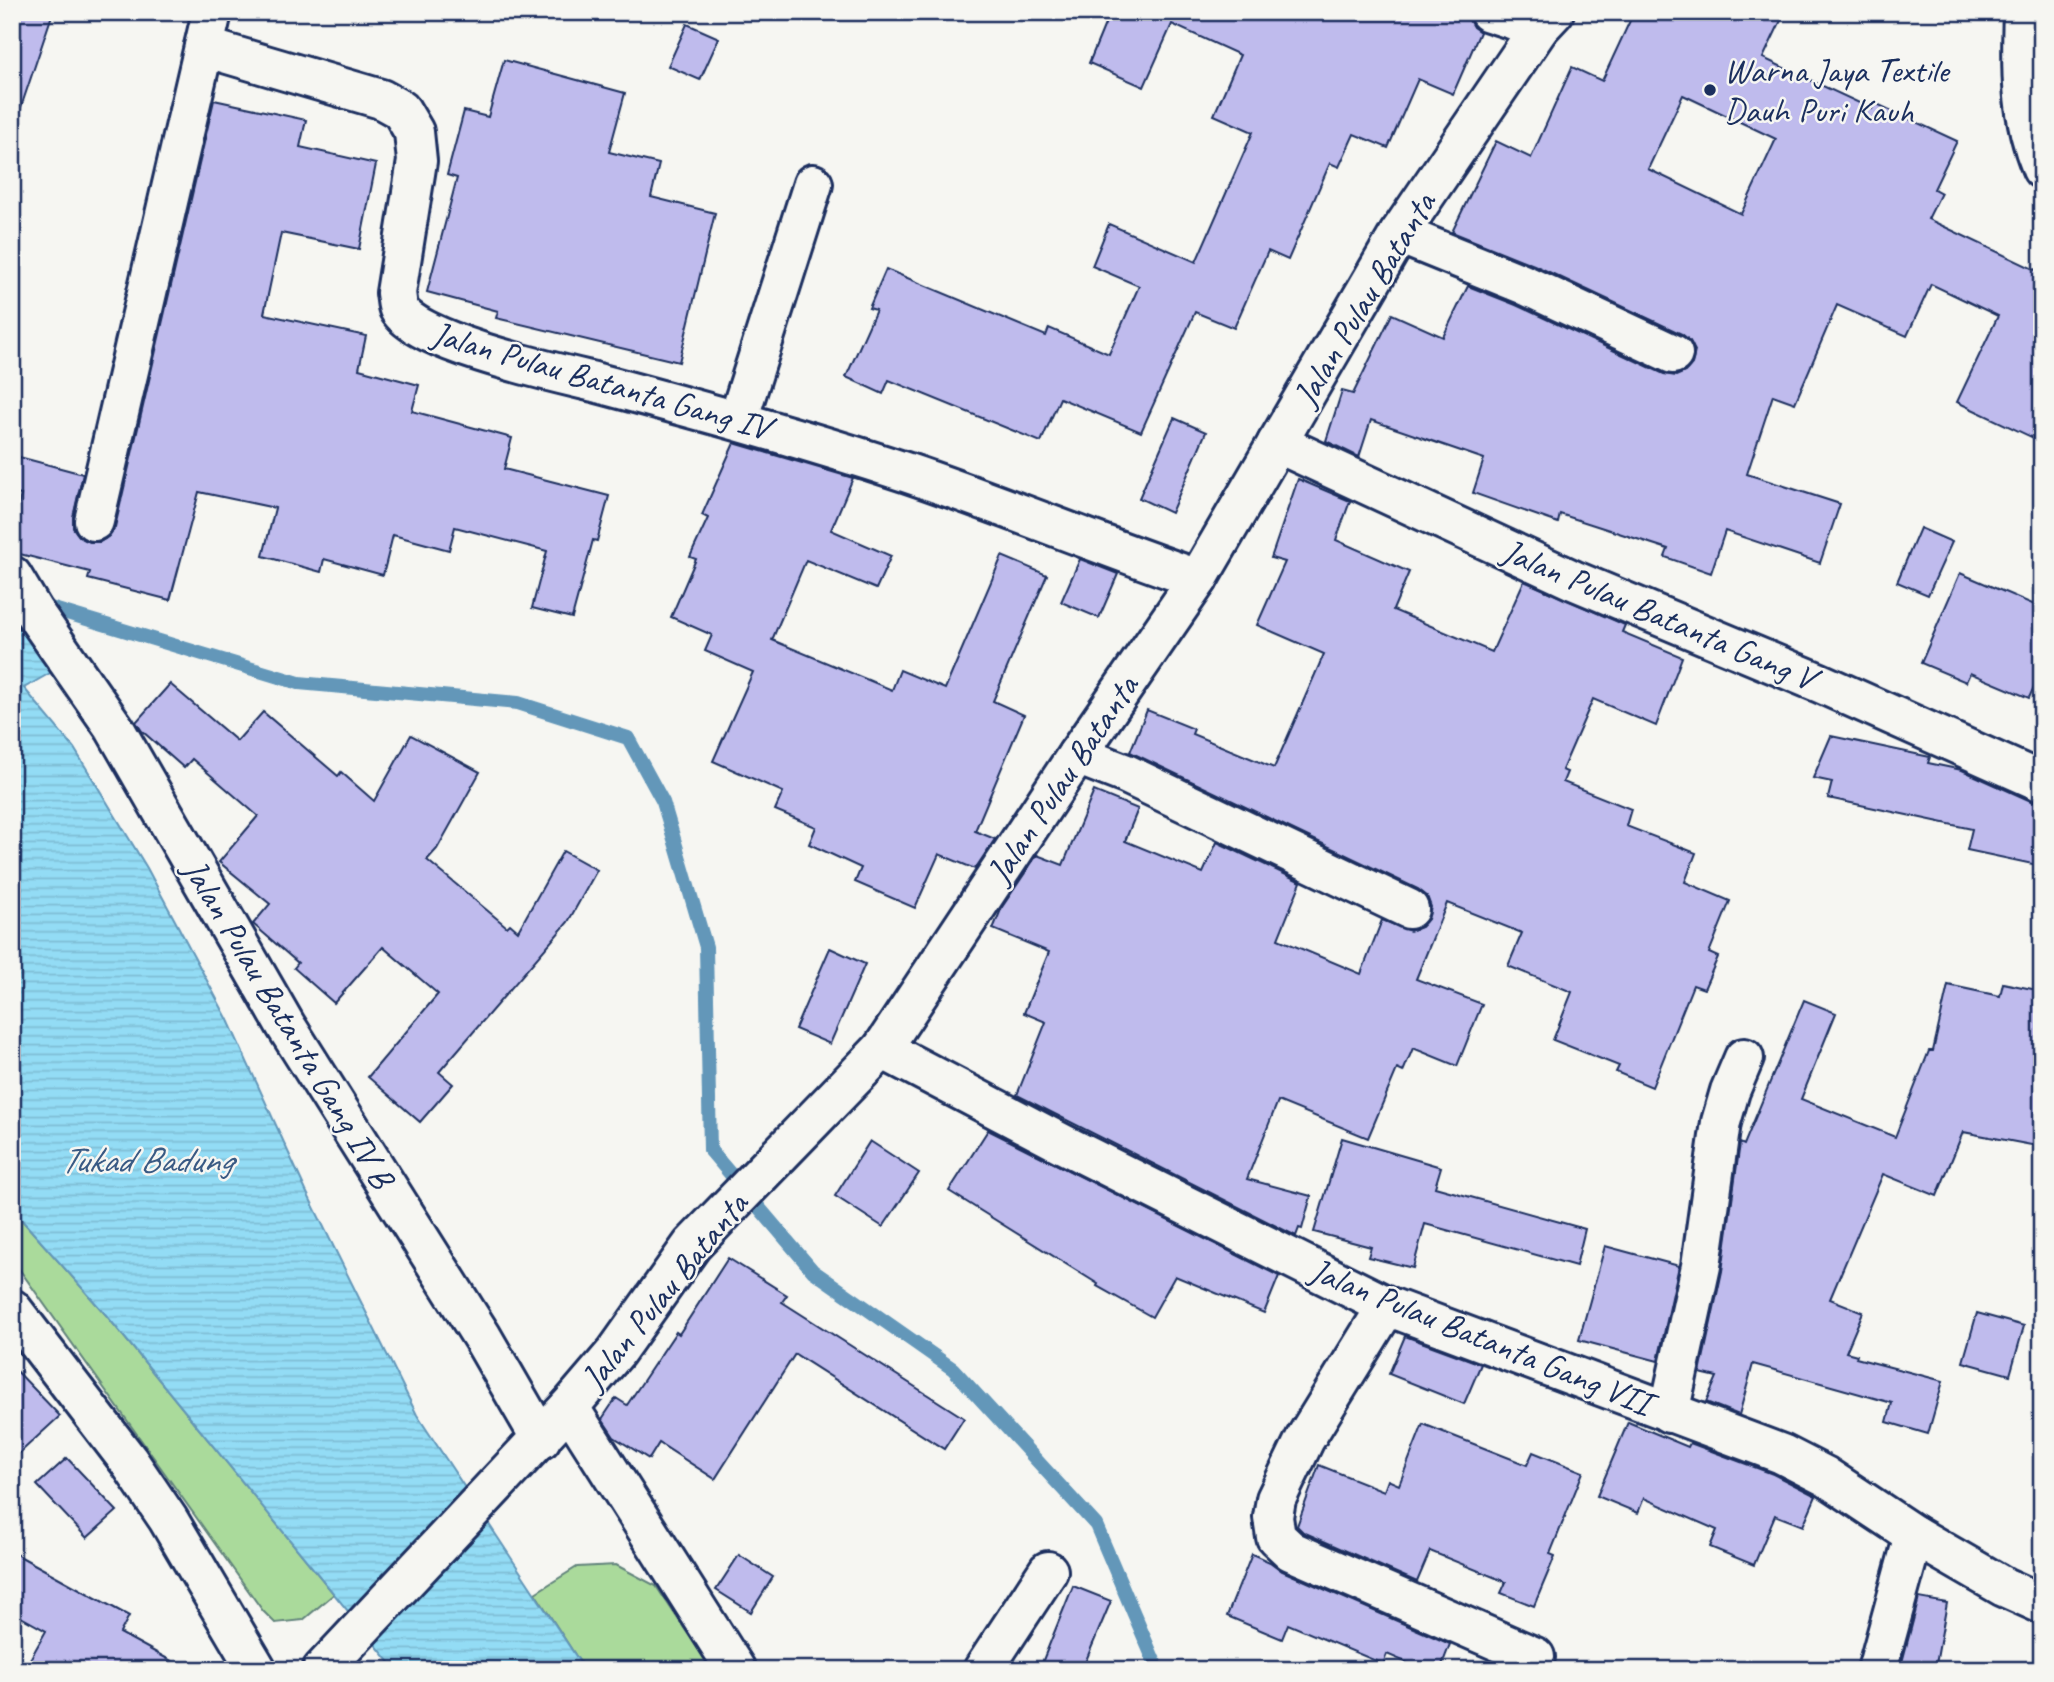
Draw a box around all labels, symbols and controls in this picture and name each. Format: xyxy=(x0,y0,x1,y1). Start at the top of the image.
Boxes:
place label: Warna Jaya Textile Dauh Puri Kauh xyxy=(1724,48,1951,133)
marker: Warna Jaya Textile Dauh Puri Kauh xyxy=(1702,82,1718,98)
street label: Jalan Pulau Batanta xyxy=(1282,183,1447,416)
street label: Jalan Pulau Batanta Gang IV xyxy=(425,310,781,452)
street label: Jalan Pulau Batanta Gang V xyxy=(1494,528,1828,703)
street label: Jalan Pulau Batanta xyxy=(975,665,1150,894)
street label: Jalan Pulau Batanta Gang IV B xyxy=(172,849,406,1198)
water label: Tukad Badung xyxy=(60,1136,238,1183)
street label: Jalan Pulau Batanta xyxy=(570,1182,759,1401)
street label: Jalan Pulau Batanta Gang VII xyxy=(1302,1247,1664,1428)

